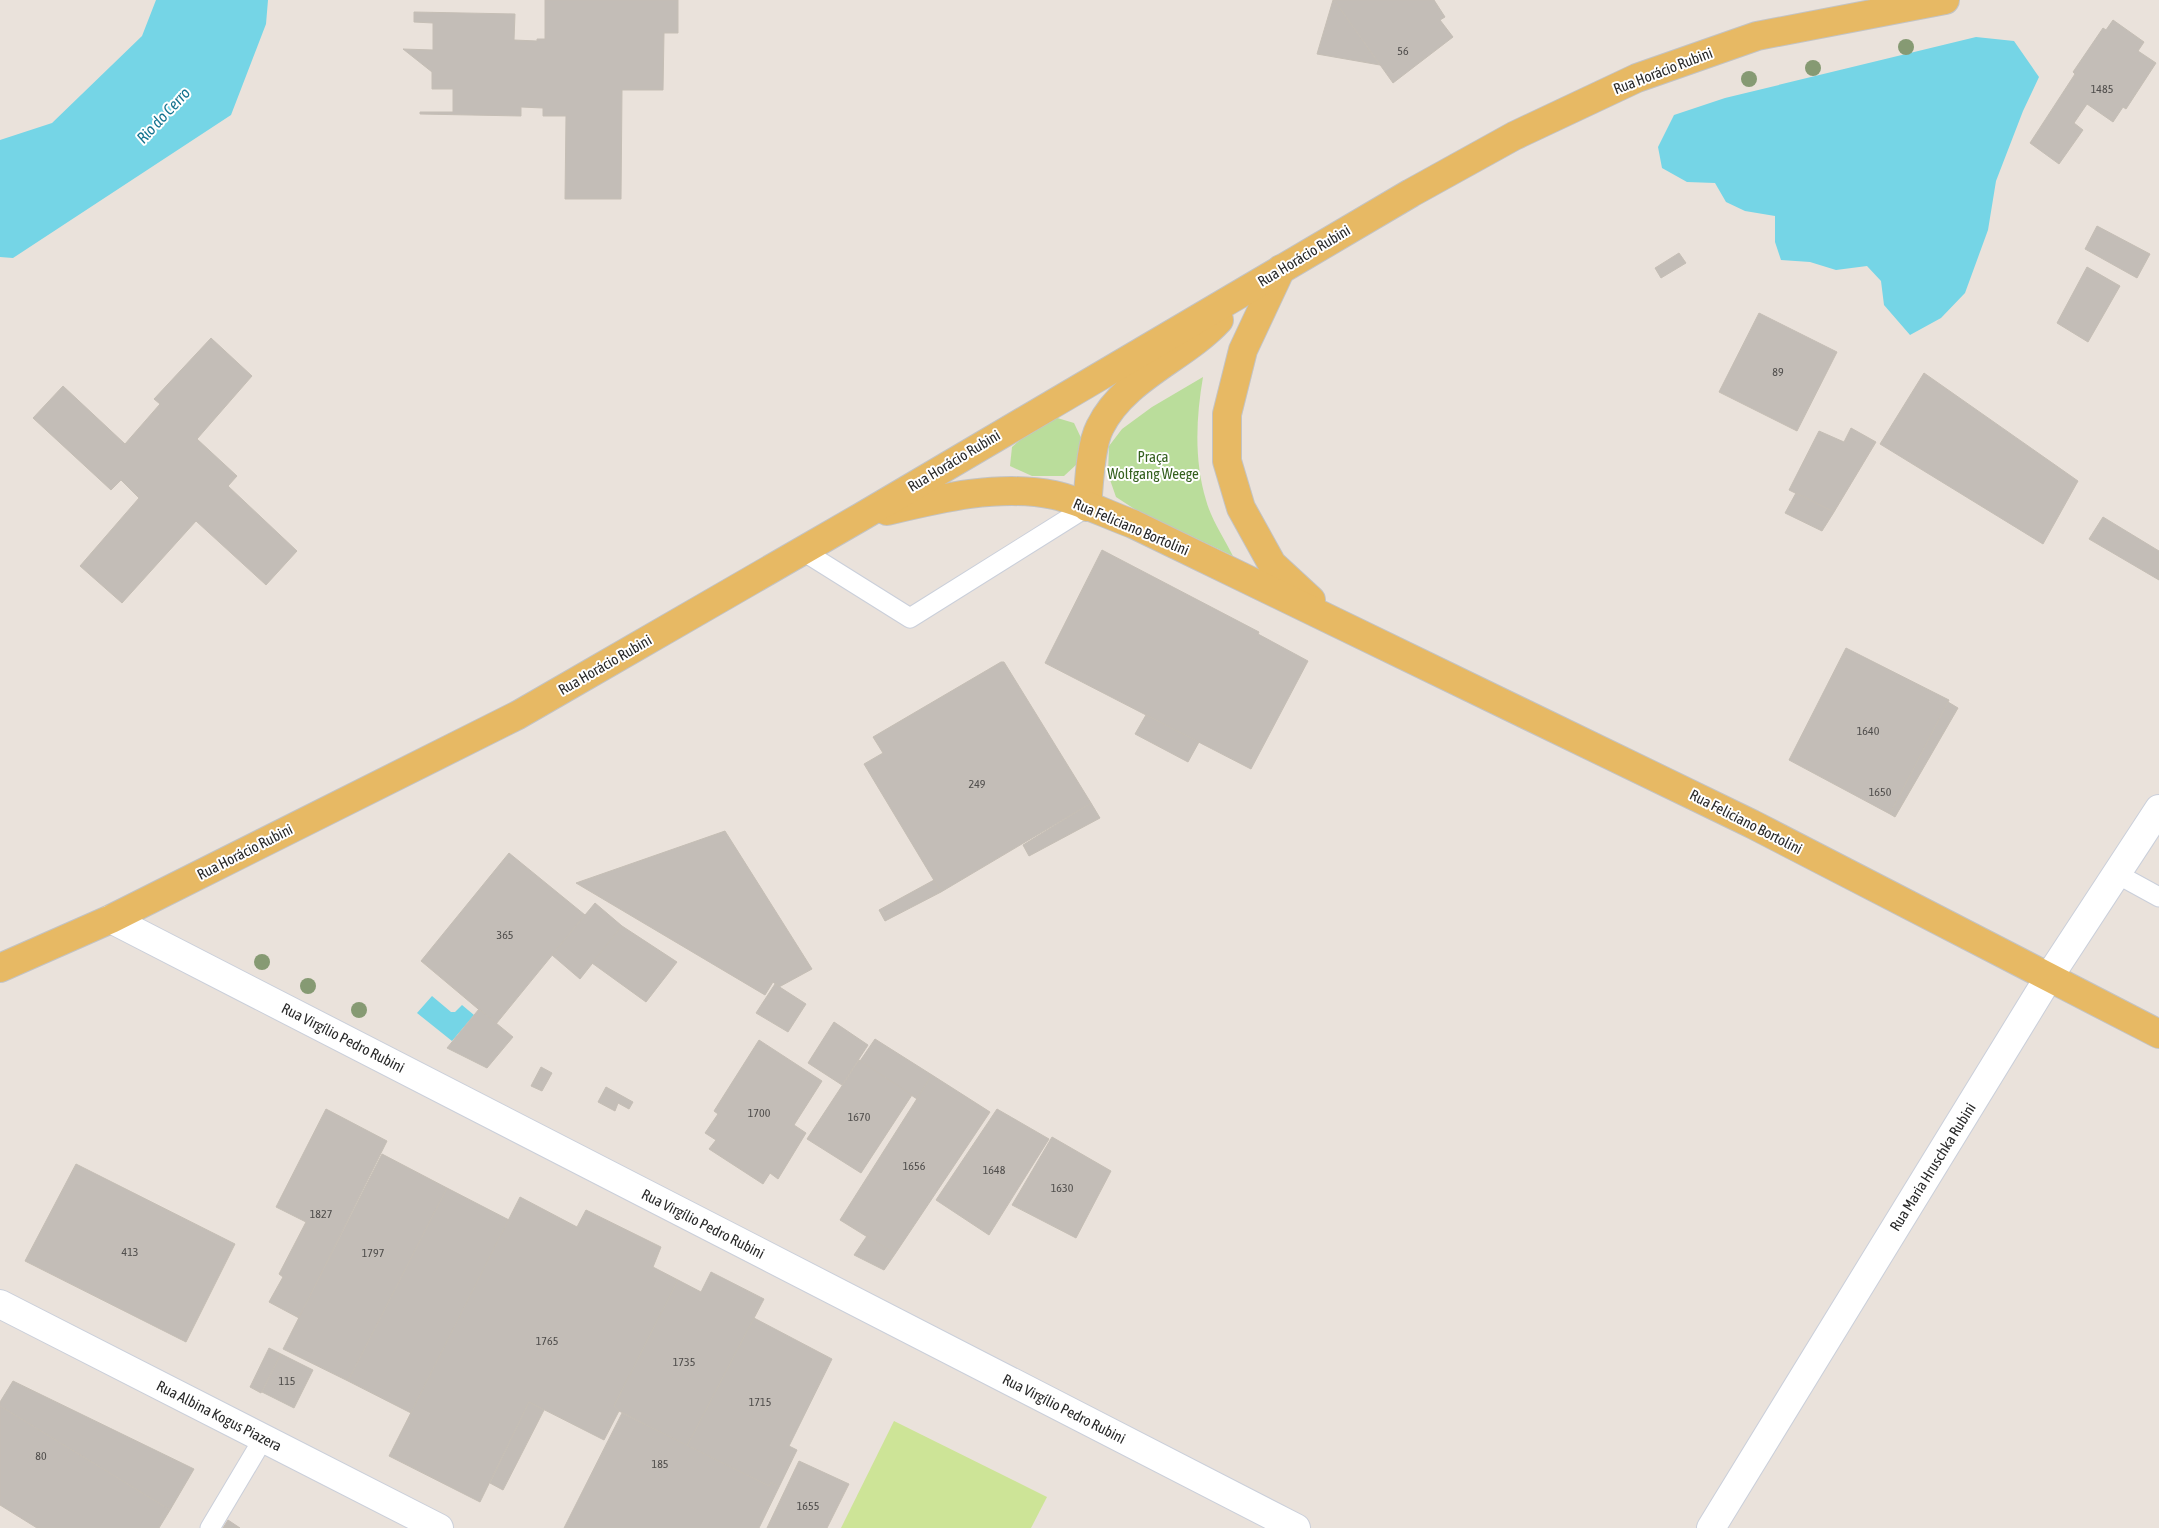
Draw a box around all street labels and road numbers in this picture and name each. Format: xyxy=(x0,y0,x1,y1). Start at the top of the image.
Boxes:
street label: Rua Horácio Rubini xyxy=(1611,44,1715,97)
street label: Rua Horácio Rubini xyxy=(1254,221,1353,290)
street label: Rua Horácio Rubini xyxy=(904,426,1003,495)
street label: Rua Feliciano Bortolini xyxy=(1071,495,1192,559)
street label: Rua Horácio Rubini xyxy=(555,631,654,698)
street label: Rua Feliciano Bortolini xyxy=(1687,786,1805,857)
street label: Rua Horácio Rubini xyxy=(194,820,295,883)
street label: Rua Virgílio Pedro Rubini xyxy=(279,999,407,1076)
street label: Rua Maria Hruschka Rubini xyxy=(1886,1100,1979,1234)
street label: Rua Virgílio Pedro Rubini xyxy=(639,1185,767,1262)
street label: Rua Virgílio Pedro Rubini xyxy=(1000,1370,1128,1447)
street label: Rua Albina Kogus Piazera xyxy=(154,1377,284,1454)

